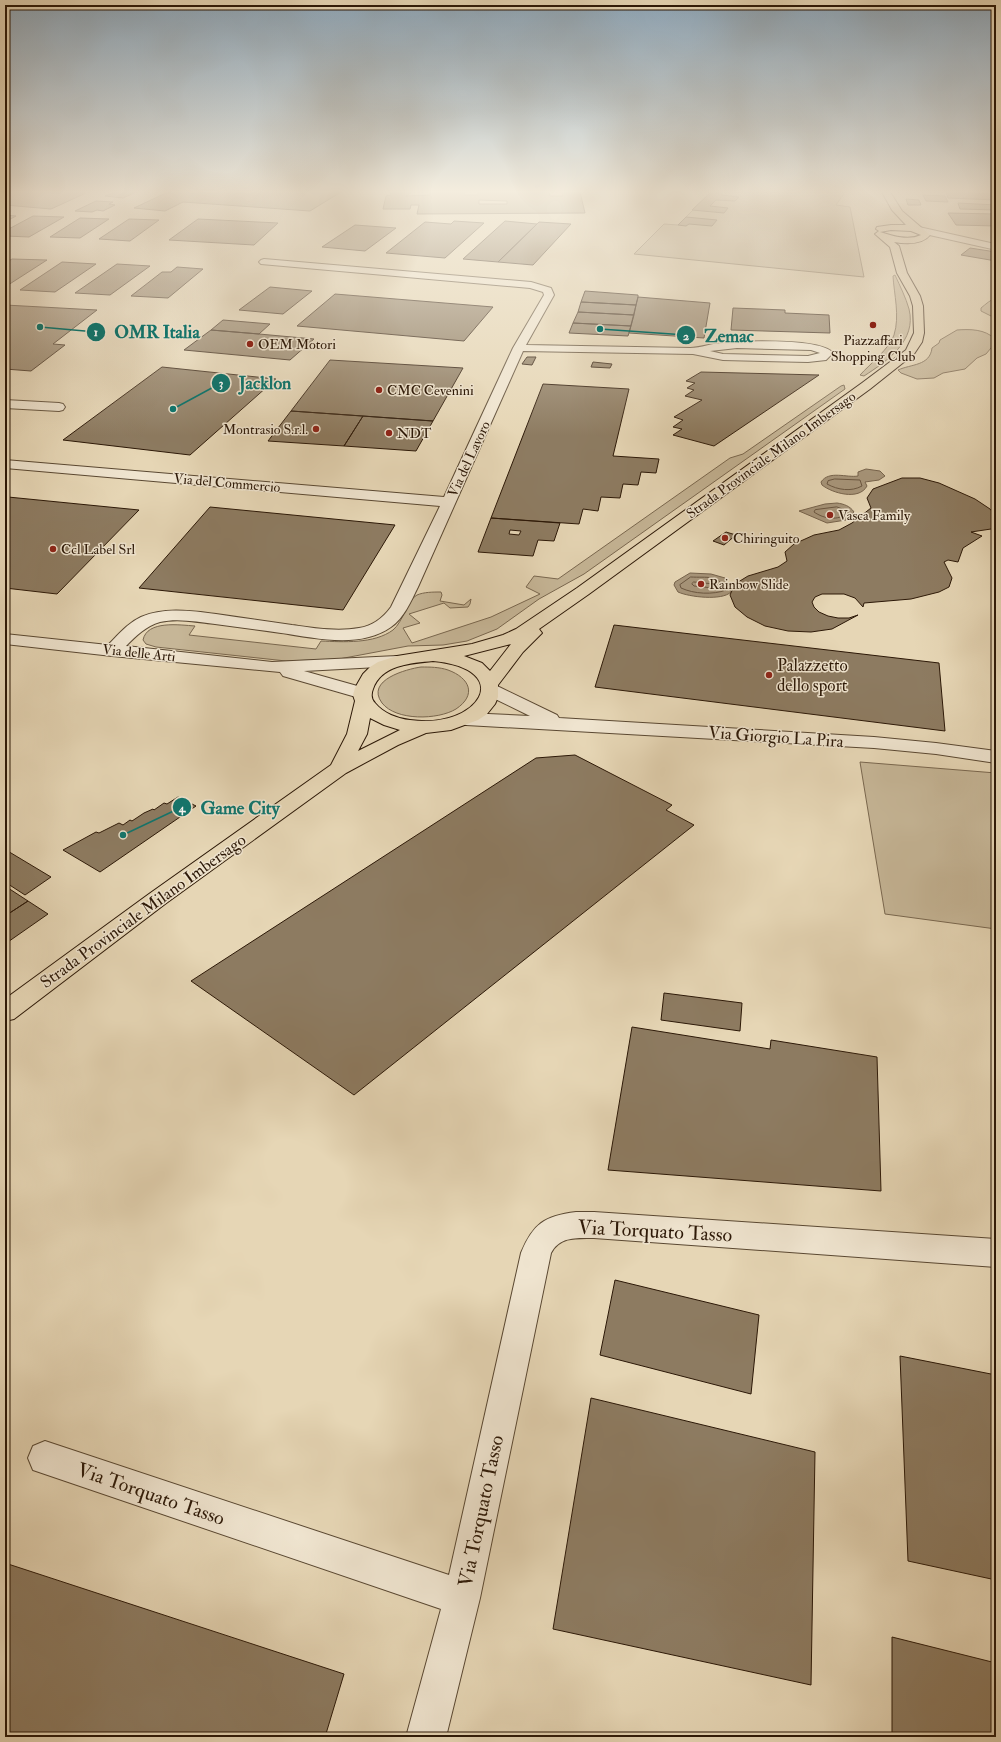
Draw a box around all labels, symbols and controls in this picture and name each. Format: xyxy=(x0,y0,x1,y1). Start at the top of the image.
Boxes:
callout: OMR Italia xyxy=(86,317,208,347)
callout: Zemac xyxy=(676,320,762,350)
marker: Piazzaffari Shopping Club xyxy=(868,320,878,330)
text: OMR Italia xyxy=(114,321,200,344)
text: 1 xyxy=(94,325,98,340)
text: Zemac xyxy=(704,325,755,348)
text: 2 xyxy=(683,329,689,344)
place label: Piazzaffari Shopping Club xyxy=(831,332,915,366)
place label: OEM Motori xyxy=(258,336,336,353)
marker: OEM Motori xyxy=(245,339,255,349)
callout: Jacklon xyxy=(211,368,300,398)
text: Jacklon xyxy=(238,372,292,395)
text: 3 xyxy=(219,376,224,391)
place label: CMC Cevenini xyxy=(387,382,474,399)
marker: CMC Cevenini xyxy=(374,385,384,395)
street label: Strada Provinciale Milano Imbersago xyxy=(683,388,859,522)
street label: Via del Lavoro xyxy=(444,418,494,500)
place label: Montrasio S.r.l. xyxy=(223,421,308,438)
marker: Montrasio S.r.l. xyxy=(311,424,321,434)
place label: NDT xyxy=(397,425,432,442)
marker: NDT xyxy=(384,428,394,438)
street label: Via del Commercio xyxy=(173,470,281,496)
place label: Vasca Family xyxy=(838,507,911,525)
marker: Vasca Family xyxy=(825,510,835,520)
place label: Chiringuito xyxy=(733,530,800,547)
marker: Chiringuito xyxy=(720,533,730,543)
place label: Ccl Label Srl xyxy=(61,541,135,558)
marker: Ccl Label Srl xyxy=(48,544,58,554)
place label: Rainbow Slide xyxy=(709,576,789,593)
marker: Rainbow Slide xyxy=(696,579,706,589)
street label: Via delle Arti xyxy=(102,641,177,665)
place label: Palazzetto dello sport xyxy=(777,655,848,697)
marker: Palazzetto dello sport xyxy=(764,670,774,680)
street label: Via Giorgio La Pira xyxy=(708,722,845,752)
callout: Game City xyxy=(172,792,287,822)
text: Game City xyxy=(200,797,281,820)
text: 4 xyxy=(178,801,187,816)
street label: Strada Provinciale Milano Imbersago xyxy=(36,829,250,993)
street label: Via Torquato Tasso xyxy=(577,1214,733,1248)
street label: Via Torquato Tasso xyxy=(453,1433,509,1589)
street label: Via Torquato Tasso xyxy=(74,1457,228,1531)

